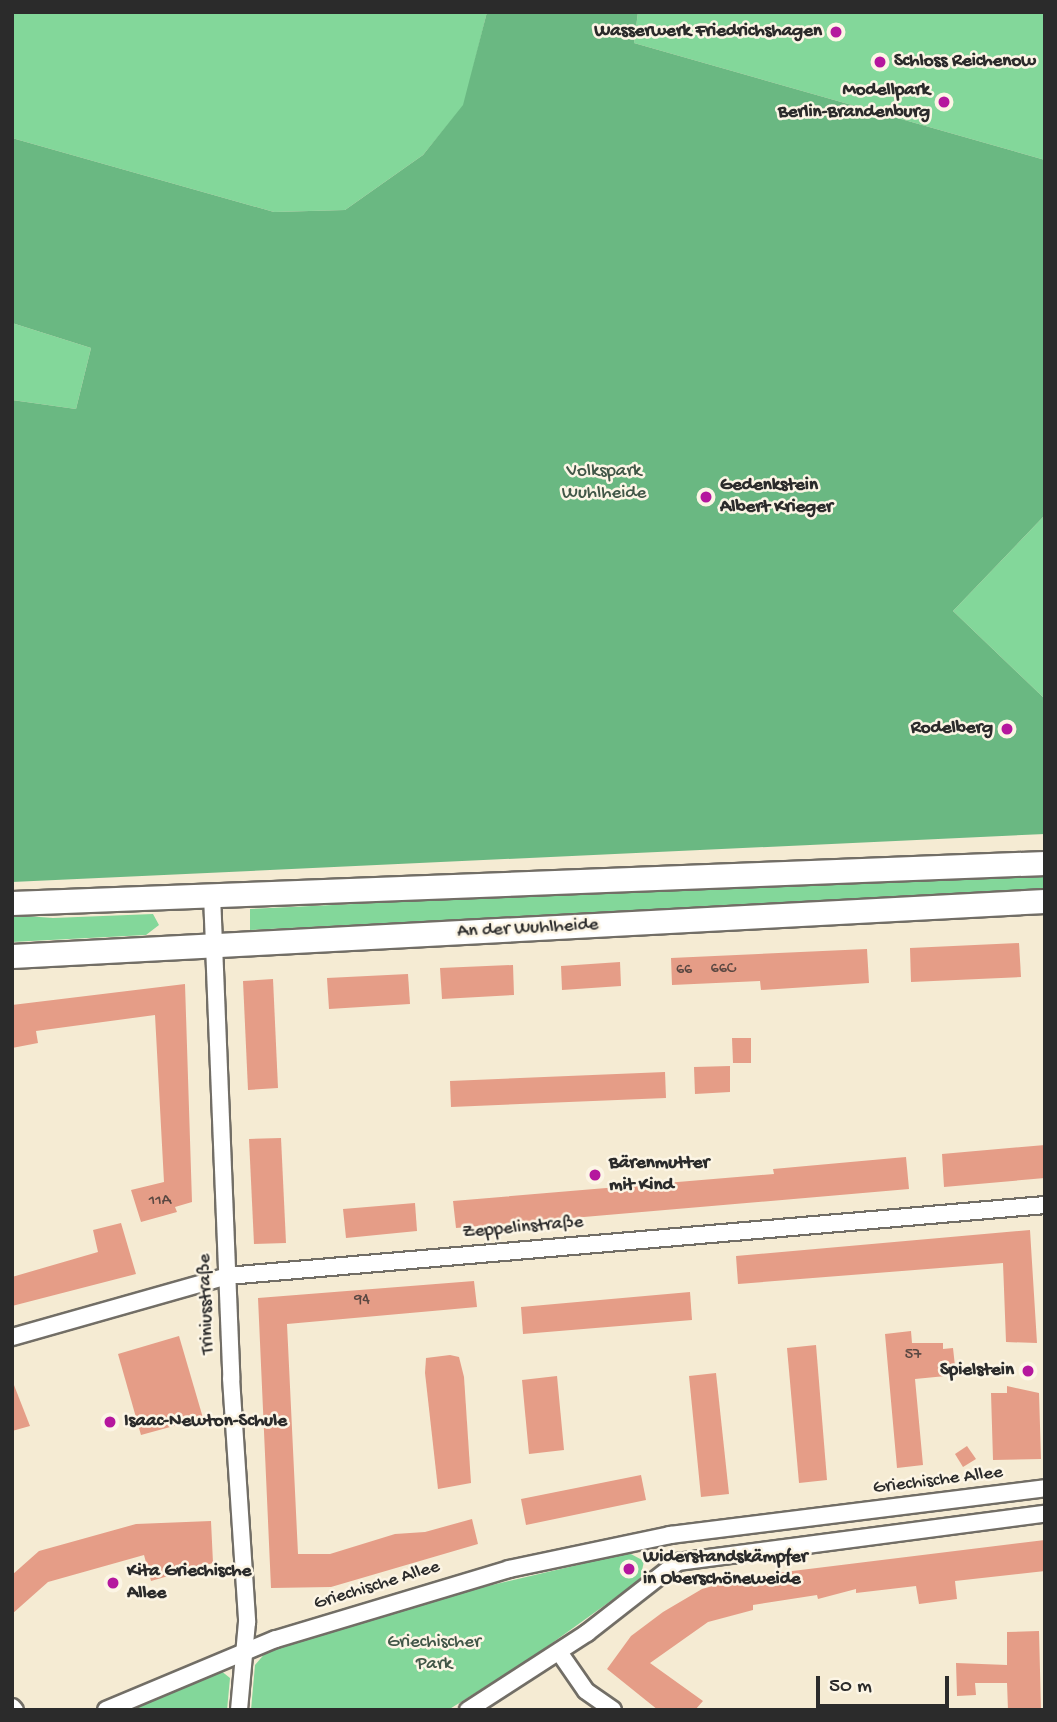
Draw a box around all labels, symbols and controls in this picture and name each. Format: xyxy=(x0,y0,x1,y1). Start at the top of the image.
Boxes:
place label: Wasserwerk Friedrichshagen xyxy=(594,21,822,43)
marker: Wasserwerk Friedrichshagen xyxy=(828,24,844,40)
place label: Schloss Reichenow xyxy=(894,51,1036,73)
marker: Schloss Reichenow xyxy=(872,54,888,70)
place label: Modellpark Berlin-Brandenburg xyxy=(778,80,930,124)
marker: Modellpark Berlin-Brandenburg xyxy=(936,94,952,110)
park label: Volkspark Wuhlheide xyxy=(562,461,646,505)
place label: Gedenkstein Albert Krieger xyxy=(720,475,833,519)
marker: Gedenkstein Albert Krieger xyxy=(698,489,714,505)
place label: Rodelberg xyxy=(911,718,993,740)
marker: Rodelberg xyxy=(999,721,1015,737)
street label: An der Wuhlheide xyxy=(457,914,599,944)
house number: 66C xyxy=(711,960,735,980)
house number: 66 xyxy=(676,961,692,981)
place label: Bärenmutter mit Kind xyxy=(609,1153,709,1197)
marker: Bärenmutter mit Kind xyxy=(587,1167,603,1183)
house number: 11A xyxy=(149,1192,171,1212)
street label: Zeppelinstraße xyxy=(462,1211,584,1245)
street label: Triniusstraße xyxy=(194,1253,220,1355)
house number: 94 xyxy=(354,1291,370,1311)
house number: 57 xyxy=(905,1346,921,1366)
place label: Spielstein xyxy=(940,1360,1014,1382)
marker: Spielstein xyxy=(1020,1363,1036,1379)
place label: Isaac-Newton-Schule xyxy=(124,1411,287,1433)
marker: Isaac-Newton-Schule xyxy=(102,1414,118,1430)
street label: Griechische Allee xyxy=(872,1462,1004,1500)
place label: Widerstandskämpfer in Oberschöneweide xyxy=(643,1547,808,1591)
street label: Griechische Allee xyxy=(311,1556,443,1616)
place label: Kita Griechische Allee xyxy=(127,1561,251,1605)
marker: Widerstandskämpfer in Oberschöneweide xyxy=(621,1561,637,1577)
marker: Kita Griechische Allee xyxy=(105,1575,121,1591)
park label: Griechischer Park xyxy=(387,1632,481,1676)
scale bar xyxy=(819,1662,952,1706)
text: 50 m xyxy=(829,1675,872,1700)

